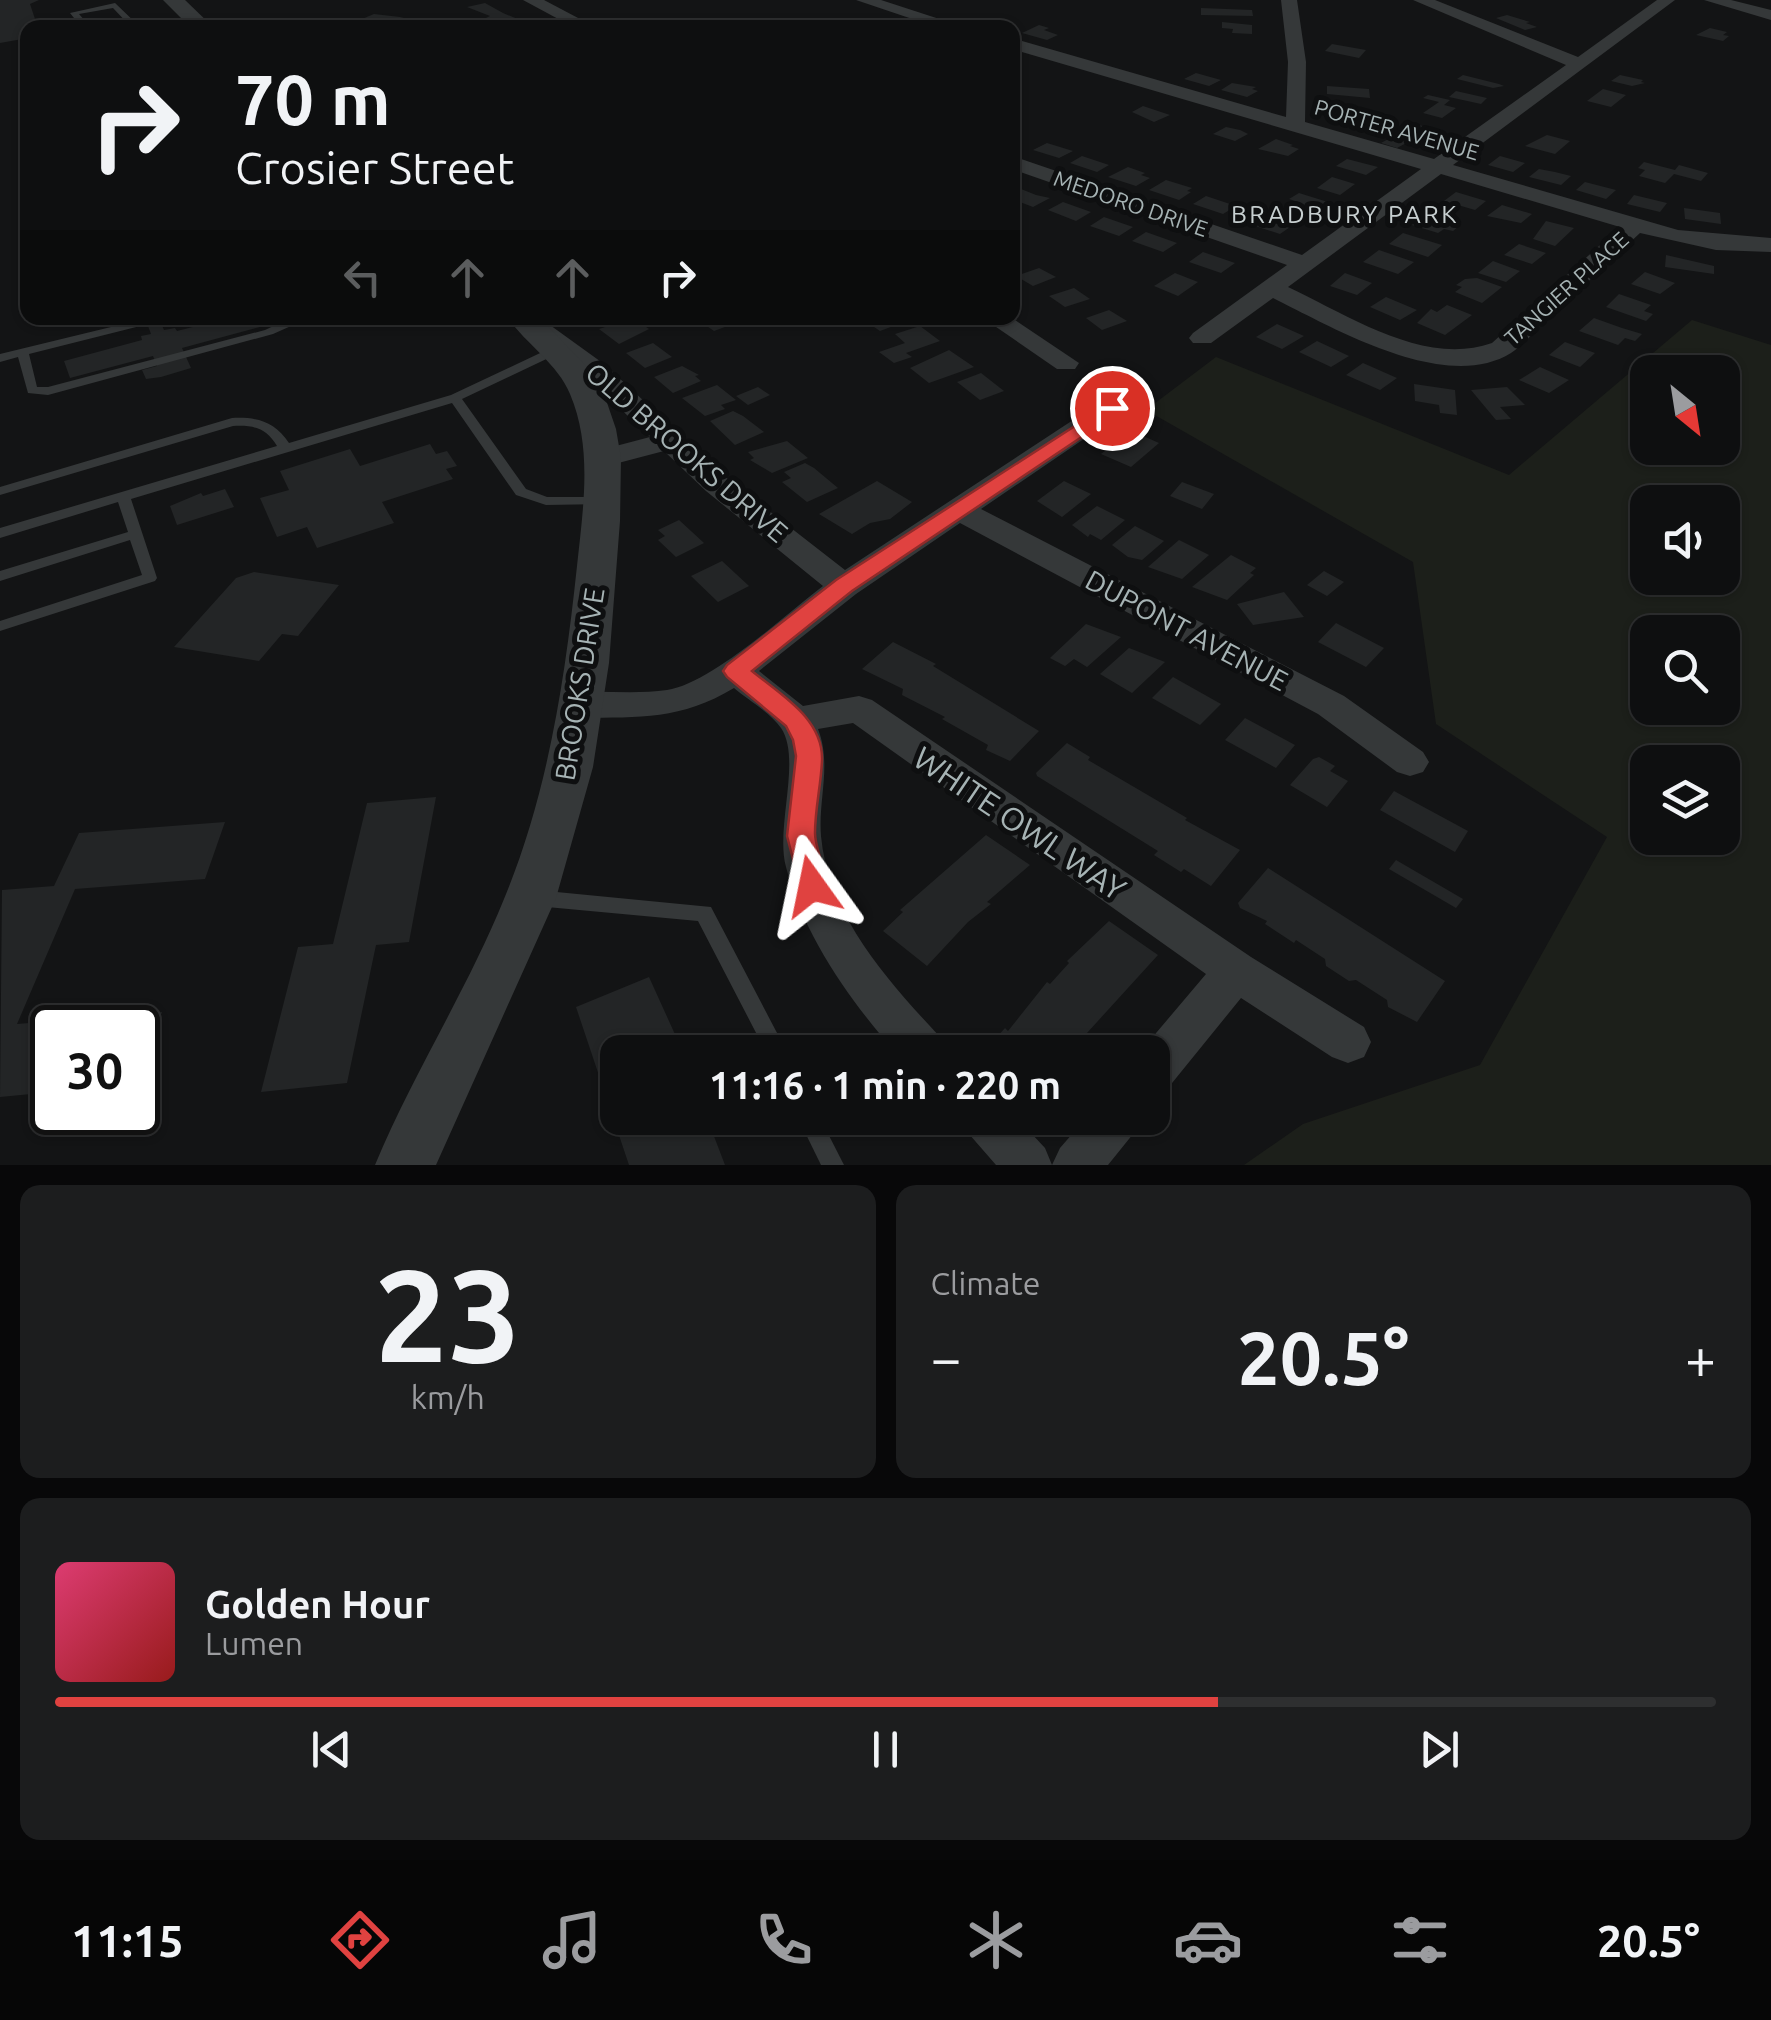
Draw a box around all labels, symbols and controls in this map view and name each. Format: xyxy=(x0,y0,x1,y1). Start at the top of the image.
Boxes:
icon: right xyxy=(70,60,200,190)
text: 70 m xyxy=(235,60,391,138)
street label: PORTER AVENUE xyxy=(1312,94,1482,164)
text: Crosier Street xyxy=(235,142,514,193)
street label: MEDORO DRIVE xyxy=(1051,165,1211,241)
district label: BRADBURY PARK xyxy=(1231,200,1459,228)
street label: TANGIER PLACE xyxy=(1499,226,1633,350)
icon: left xyxy=(335,250,390,305)
icon: ahead xyxy=(440,250,495,305)
icon: ahead xyxy=(545,250,600,305)
icon: right xyxy=(650,250,705,305)
north arrow xyxy=(1630,355,1740,465)
map controls xyxy=(1630,355,1740,855)
street label: OLD BROOKS DRIVE xyxy=(580,356,794,548)
pin xyxy=(1070,366,1155,451)
icon: arrive xyxy=(1085,381,1140,436)
button: sound xyxy=(1630,485,1740,595)
street label: DUPONT AVENUE xyxy=(1081,564,1293,696)
street label: BROOKS DRIVE xyxy=(548,585,610,783)
button: search xyxy=(1630,615,1740,725)
street label: WHITE OWL WAY xyxy=(907,739,1133,907)
button: layers xyxy=(1630,745,1740,855)
position arrow xyxy=(760,834,864,938)
speed limit sign: 30 xyxy=(30,1005,160,1135)
text: 11:16 · 1 min · 220 m xyxy=(709,1064,1061,1106)
text: 23 xyxy=(374,1241,521,1387)
text: Climate xyxy=(931,1265,1041,1301)
text: 20.5° xyxy=(1237,1315,1409,1399)
text: − xyxy=(931,1327,962,1388)
text: + xyxy=(1685,1327,1716,1388)
text: km/h xyxy=(411,1379,485,1415)
text: Golden Hour xyxy=(205,1583,430,1625)
text: Lumen xyxy=(205,1625,303,1661)
icon: previous xyxy=(304,1722,359,1777)
icon: pause xyxy=(858,1722,913,1777)
icon: next xyxy=(1412,1722,1467,1777)
icon: directions xyxy=(325,1905,395,1975)
icon: music xyxy=(537,1905,607,1975)
icon: phone xyxy=(749,1905,819,1975)
icon: climate xyxy=(961,1905,1031,1975)
icon: car xyxy=(1173,1905,1243,1975)
icon: filters xyxy=(1385,1905,1455,1975)
text: 11:15 xyxy=(71,1915,184,1966)
text: 20.5° xyxy=(1597,1915,1700,1966)

